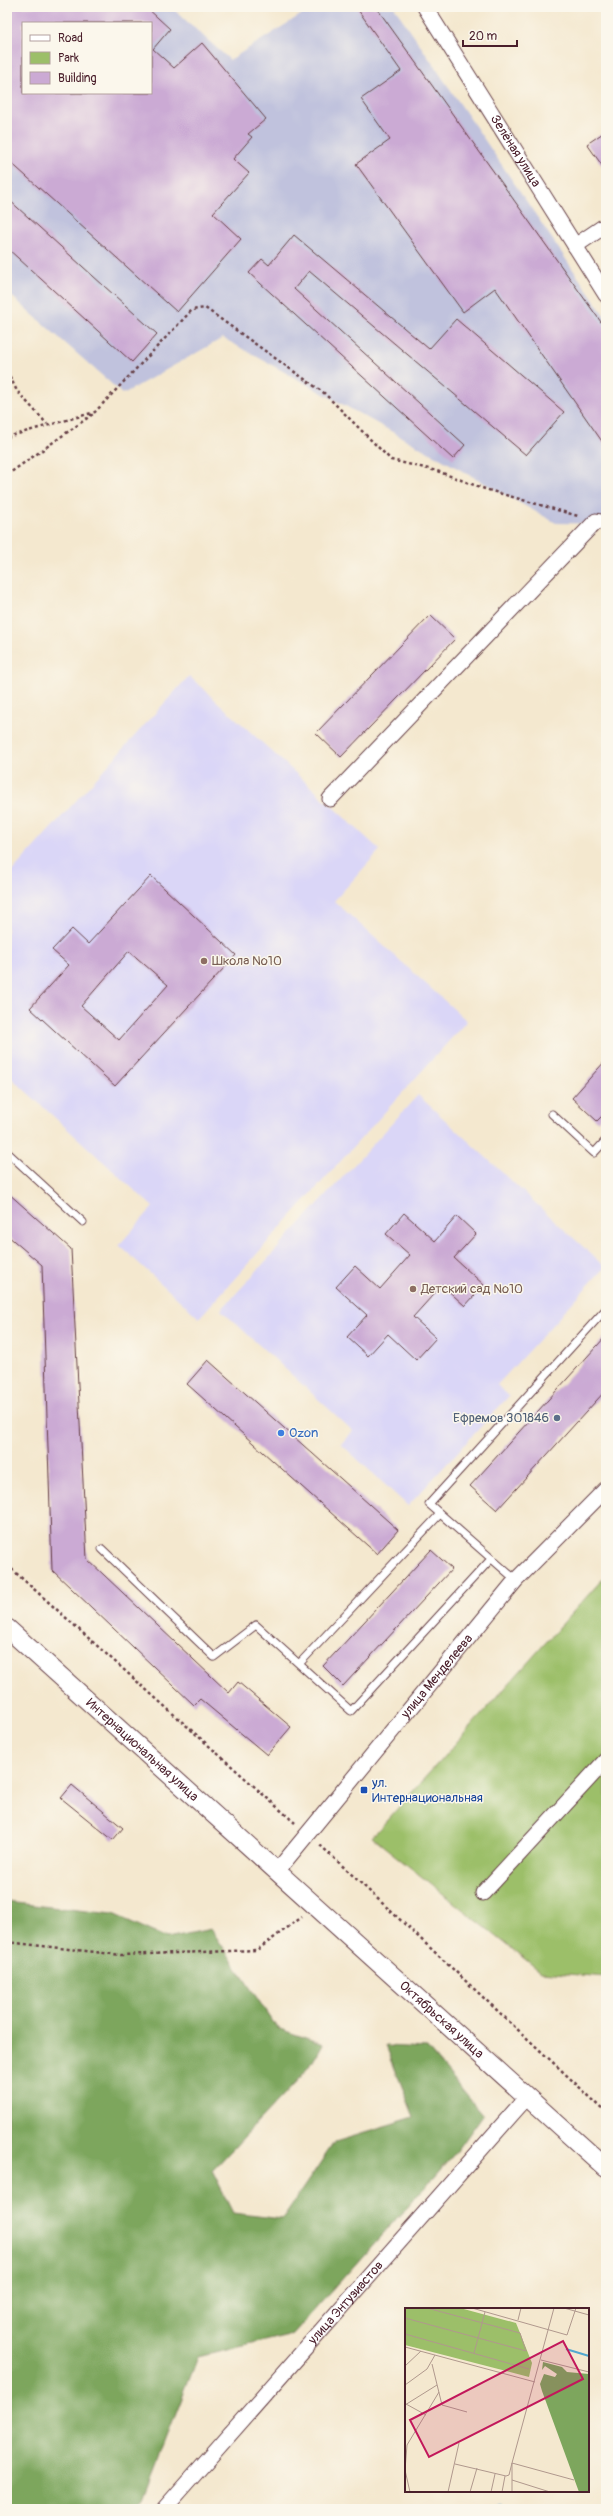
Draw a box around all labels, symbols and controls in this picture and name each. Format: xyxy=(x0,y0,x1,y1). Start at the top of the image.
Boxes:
legend xyxy=(22,22,152,94)
scale bar xyxy=(463,22,517,48)
text: 20 m xyxy=(469,29,498,44)
text: Road xyxy=(58,31,83,46)
text: Park xyxy=(58,51,79,66)
text: Building xyxy=(58,71,97,86)
street label: Зелёная улица xyxy=(487,112,544,190)
place label: Школа №10 xyxy=(212,953,282,969)
marker: Школа №10 xyxy=(199,956,209,966)
place label: Детский сад №10 xyxy=(420,1281,523,1297)
marker: Детский сад №10 xyxy=(408,1284,418,1294)
place label: Ефремов 301846 xyxy=(453,1410,549,1426)
marker: Ефремов 301846 xyxy=(552,1413,562,1423)
place label: Ozon xyxy=(289,1425,318,1441)
marker: Ozon xyxy=(276,1428,286,1438)
street label: улица Менделеева xyxy=(397,1631,476,1722)
street label: Интернациональная улица xyxy=(83,1695,202,1805)
place label: ул. Интернациональная xyxy=(371,1775,483,1806)
marker: ул. Интернациональная xyxy=(359,1785,369,1795)
street label: Октябрьская улица xyxy=(396,1978,487,2062)
street label: улица Энтузиастов xyxy=(304,2258,387,2348)
inset map xyxy=(405,2308,589,2492)

